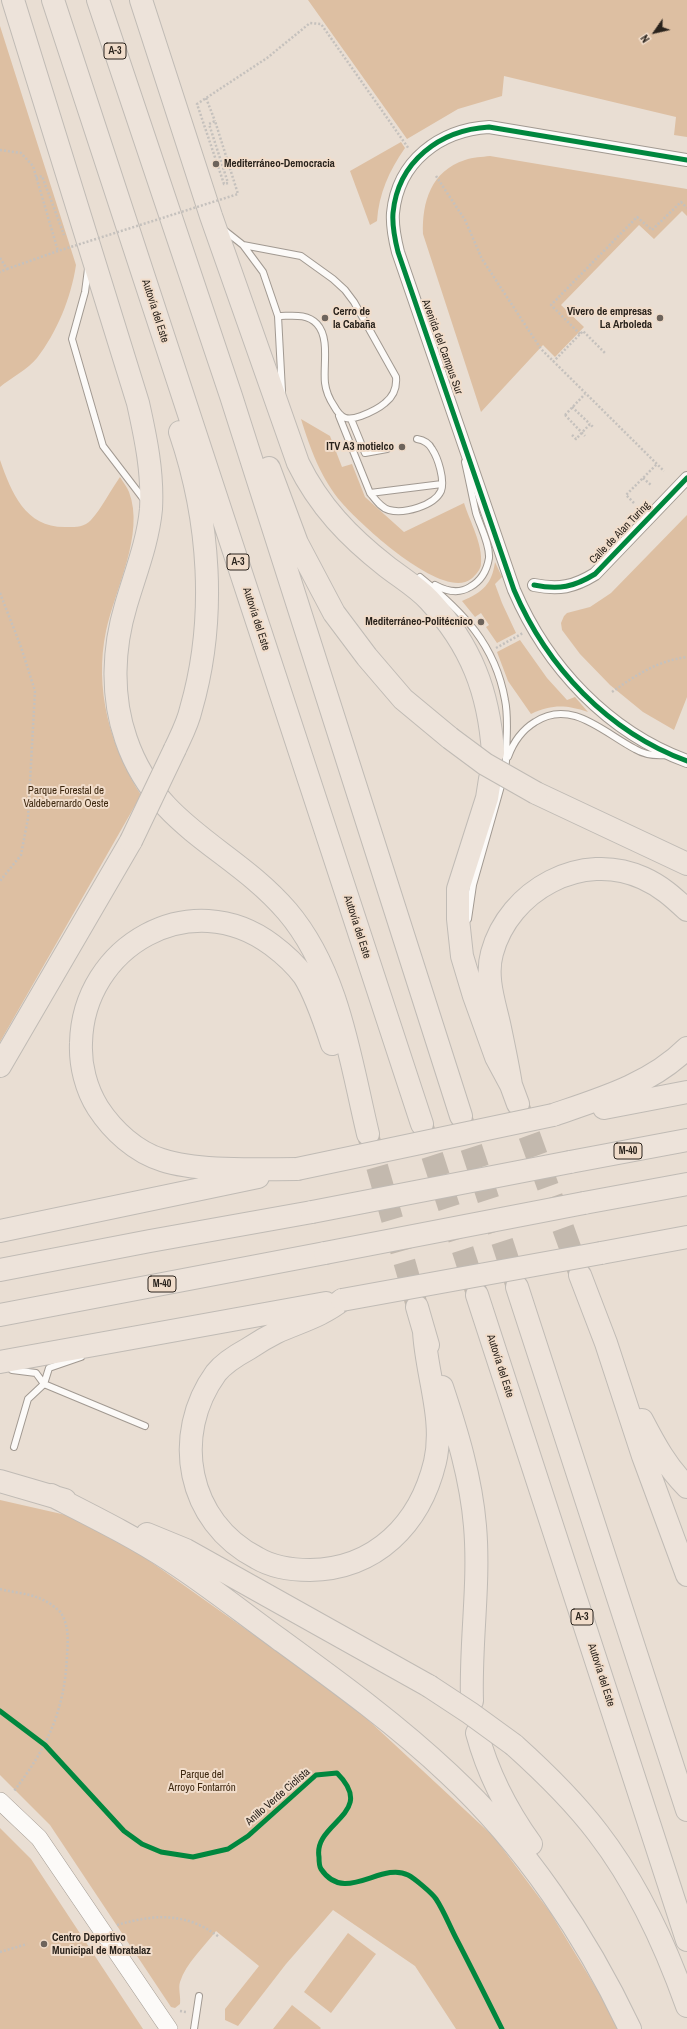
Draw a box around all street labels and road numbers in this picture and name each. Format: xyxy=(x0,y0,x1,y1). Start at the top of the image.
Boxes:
road number: A-3 xyxy=(104,43,126,59)
street label: Autovía del Este xyxy=(139,278,171,344)
street label: Avenida del Campus Sur xyxy=(419,298,465,396)
street label: Calle de Alan Turing xyxy=(587,499,653,567)
road number: A-3 xyxy=(227,554,249,570)
street label: Autovía del Este xyxy=(240,586,272,652)
street label: Autovía del Este xyxy=(341,894,373,960)
road number: M-40 xyxy=(614,1143,642,1159)
road number: M-40 xyxy=(148,1276,176,1292)
street label: Autovía del Este xyxy=(484,1333,516,1399)
road number: A-3 xyxy=(571,1609,593,1625)
street label: Autovía del Este xyxy=(585,1642,617,1708)
street label: Anillo Verde Ciclista xyxy=(243,1765,313,1829)

